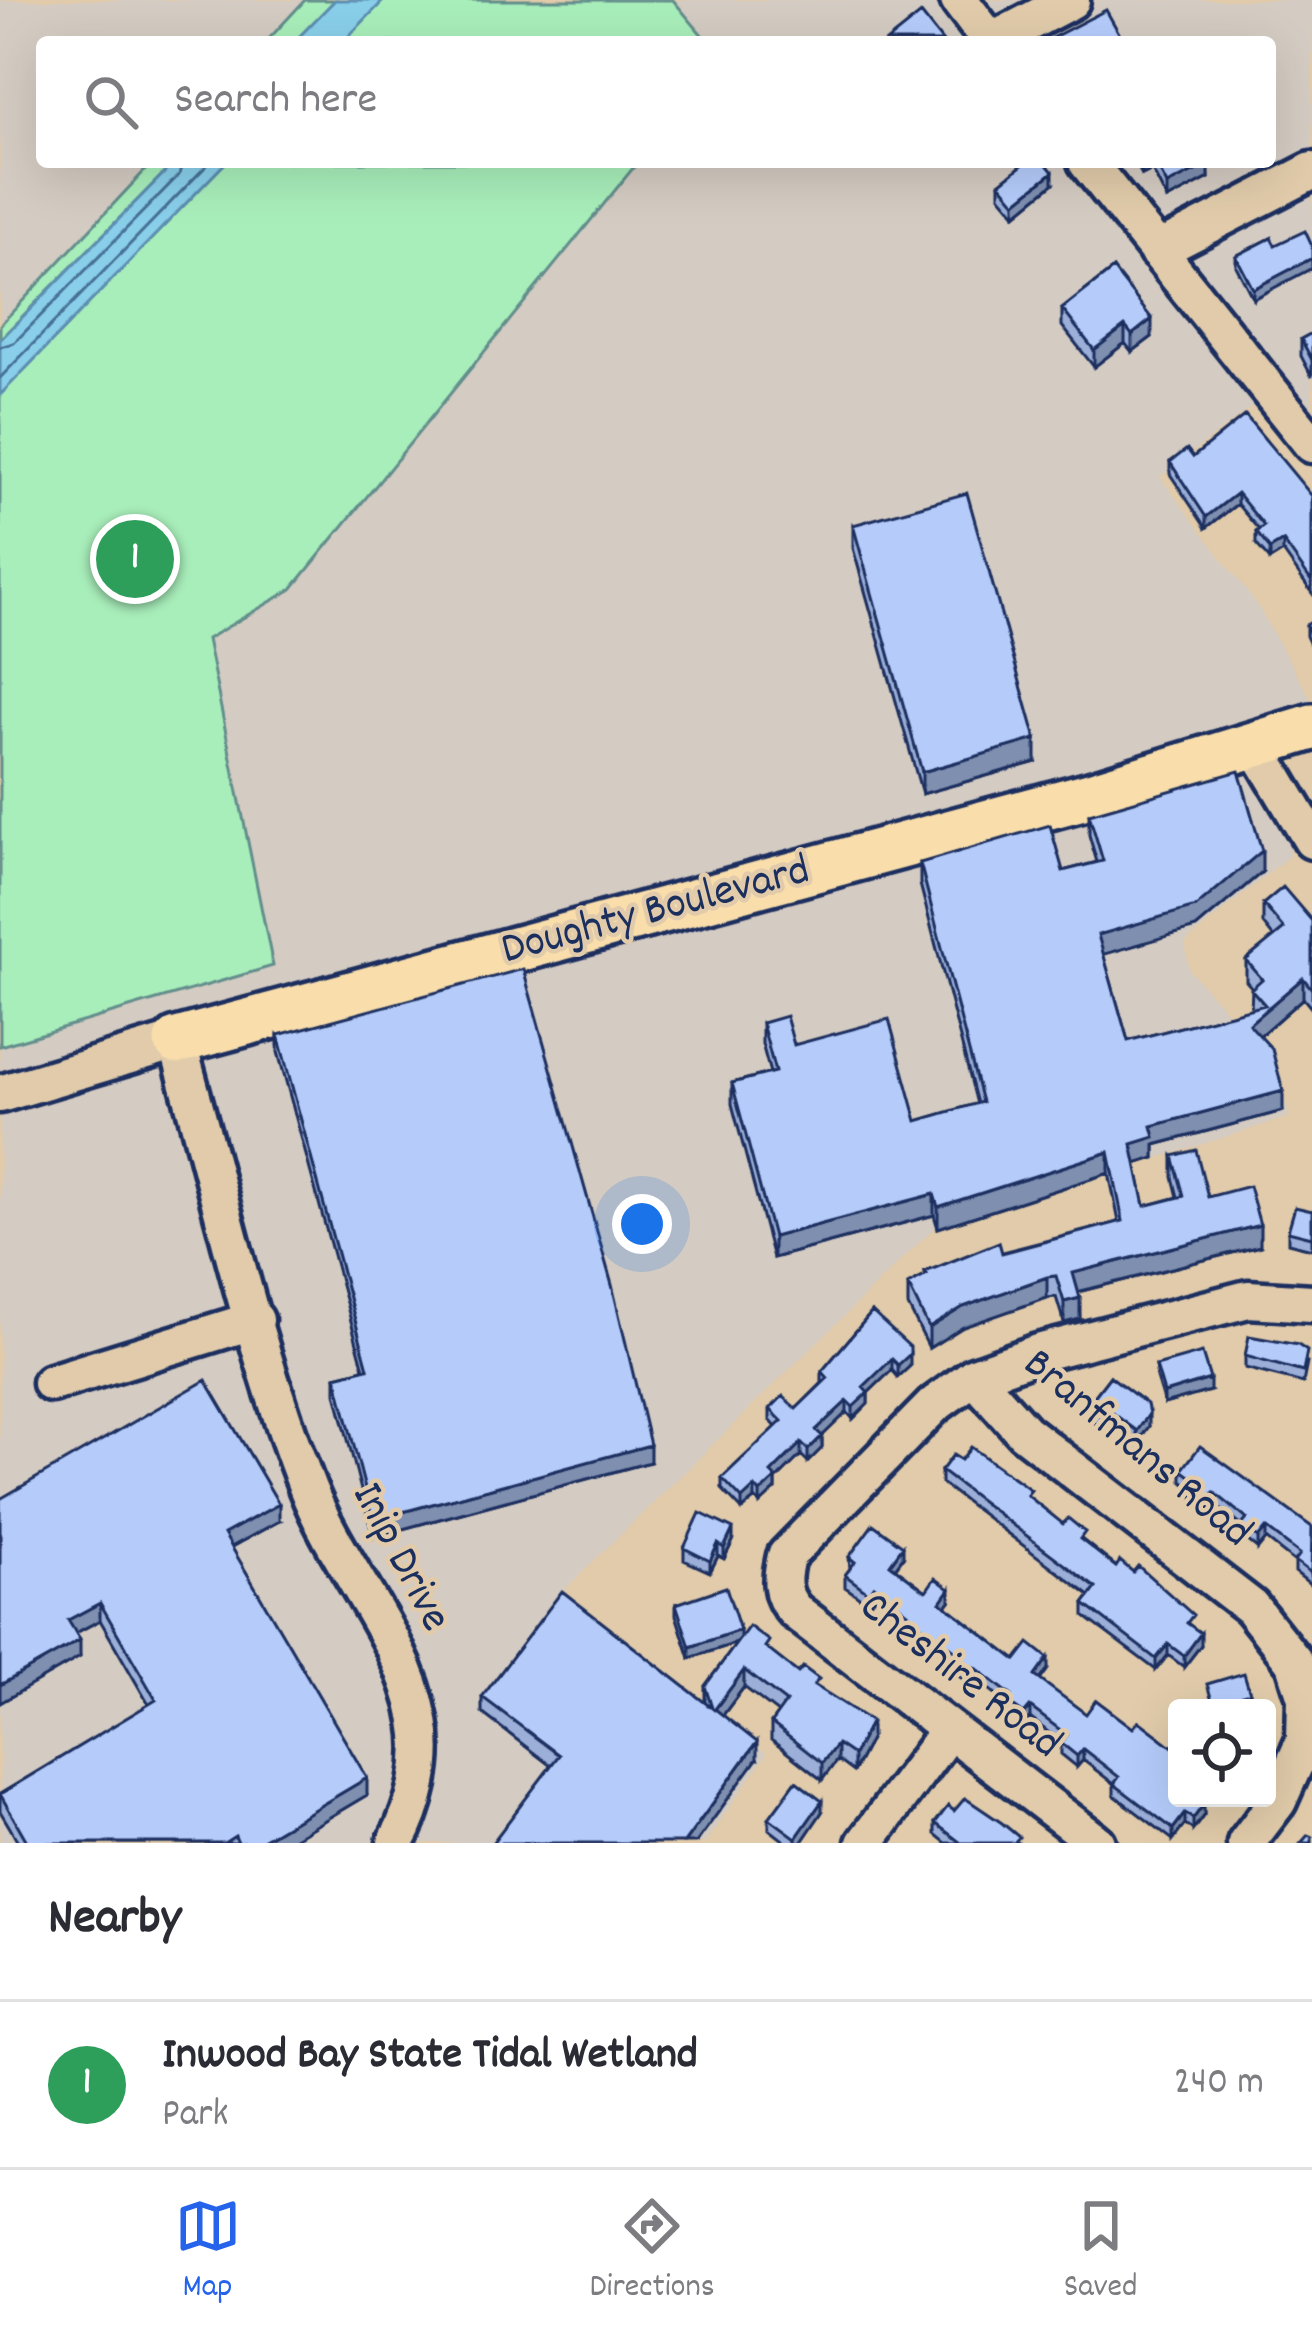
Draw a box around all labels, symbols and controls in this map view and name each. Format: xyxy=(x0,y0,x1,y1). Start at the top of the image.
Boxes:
search box xyxy=(36,36,1276,168)
icon: search xyxy=(78,69,144,135)
text: Search here xyxy=(174,70,377,134)
pin: 1 xyxy=(96,514,174,604)
street label: Doughty Boulevard xyxy=(495,840,817,984)
your location xyxy=(612,1194,672,1254)
street label: Branfmans Road xyxy=(1007,1335,1265,1565)
street label: Inip Drive xyxy=(333,1472,465,1644)
street label: Cheshire Road xyxy=(844,1577,1074,1777)
map controls xyxy=(1168,1699,1276,1807)
button: locate xyxy=(1168,1699,1276,1807)
text: Nearby xyxy=(48,1885,181,1957)
text: Inwood Bay State Tidal Wetland xyxy=(162,2025,698,2089)
text: 1 xyxy=(83,2057,91,2112)
text: 240 m xyxy=(1174,2057,1264,2112)
text: Park xyxy=(162,2089,228,2144)
tab: Map xyxy=(175,2193,241,2312)
tab: Directions xyxy=(590,2193,715,2312)
tab: Saved xyxy=(1064,2193,1137,2312)

